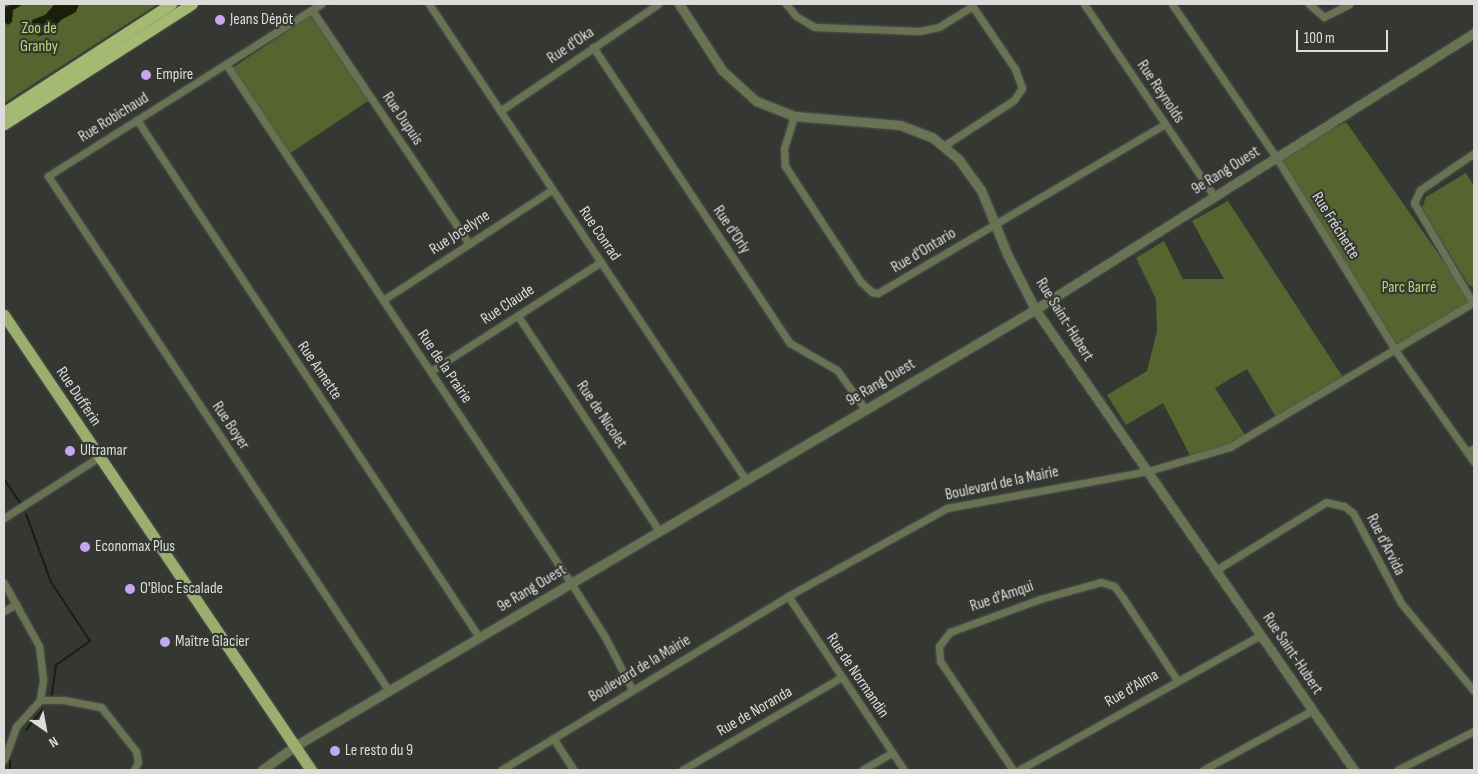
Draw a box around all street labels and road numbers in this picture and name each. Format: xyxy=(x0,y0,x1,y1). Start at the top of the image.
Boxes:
street label: Rue d'Oka xyxy=(544,23,598,69)
street label: Rue Reynolds xyxy=(1132,57,1188,127)
street label: Rue Robichaud xyxy=(75,89,153,147)
street label: Rue Dupuis xyxy=(377,89,427,149)
street label: 9e Rang Ouest xyxy=(1188,143,1264,199)
street label: Rue Fréchette xyxy=(1307,189,1363,263)
street label: Rue d'Orly xyxy=(708,202,754,258)
street label: Rue Conrad xyxy=(574,203,624,265)
street label: Rue Jocelyne xyxy=(426,206,494,260)
street label: Rue d'Ontario xyxy=(888,224,960,278)
street label: Rue Saint-Hubert xyxy=(1031,275,1097,365)
street label: Rue Claude xyxy=(478,281,538,329)
street label: Rue de la Prairie xyxy=(412,327,476,407)
street label: Rue Annette xyxy=(292,338,346,404)
street label: 9e Rang Ouest xyxy=(843,355,919,411)
street label: Rue Dufferin xyxy=(51,364,105,430)
street label: Rue de Nicolet xyxy=(571,378,631,452)
street label: Rue Boyer xyxy=(207,398,253,454)
street label: Boulevard de la Mairie xyxy=(944,463,1060,505)
street label: Rue d'Arvida xyxy=(1361,511,1409,579)
street label: 9e Rang Ouest xyxy=(494,561,570,617)
street label: Rue d'Amqui xyxy=(968,577,1036,617)
street label: Rue Saint-Hubert xyxy=(1258,610,1326,698)
street label: Rue de Normandin xyxy=(822,630,892,722)
street label: Boulevard de la Mairie xyxy=(586,631,694,707)
street label: Rue d'Alma xyxy=(1102,666,1162,712)
street label: Rue de Noranda xyxy=(714,683,796,741)

